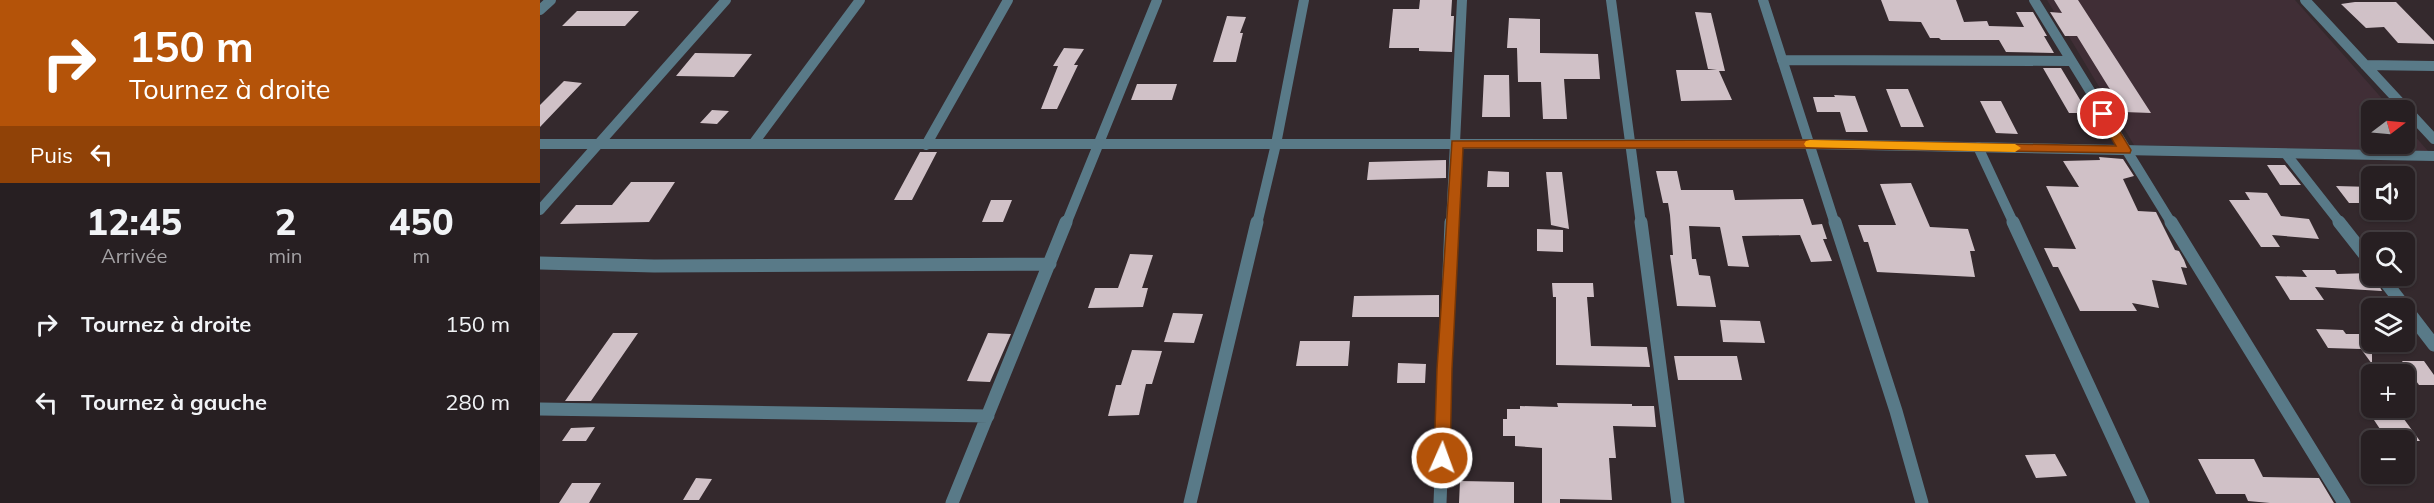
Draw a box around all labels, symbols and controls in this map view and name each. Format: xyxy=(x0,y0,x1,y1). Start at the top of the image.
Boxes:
text: 150 m xyxy=(129,20,254,73)
icon: right xyxy=(30,24,108,102)
text: Tournez à droite xyxy=(129,72,330,106)
pin xyxy=(2077,88,2128,139)
icon: arrive xyxy=(2086,97,2119,130)
north arrow xyxy=(2361,100,2415,154)
map controls xyxy=(2361,100,2415,484)
icon: left xyxy=(85,138,118,171)
text: Puis xyxy=(30,141,73,169)
button: sound xyxy=(2361,166,2415,220)
text: 12:45 xyxy=(86,199,182,244)
text: 2 xyxy=(275,199,296,244)
text: 450 xyxy=(389,199,454,244)
button: search xyxy=(2361,232,2415,286)
text: Arrivée xyxy=(101,243,167,268)
text: min xyxy=(268,243,303,268)
text: m xyxy=(412,243,430,268)
button: layers xyxy=(2361,298,2415,352)
icon: right xyxy=(30,308,63,341)
text: Tournez à droite xyxy=(81,310,251,338)
text: 150 m xyxy=(445,310,510,338)
button: + xyxy=(2361,364,2415,418)
icon: left xyxy=(30,386,63,419)
text: Tournez à gauche xyxy=(81,388,267,416)
text: 280 m xyxy=(445,388,510,416)
position arrow xyxy=(1410,426,1474,490)
button: − xyxy=(2361,430,2415,484)

